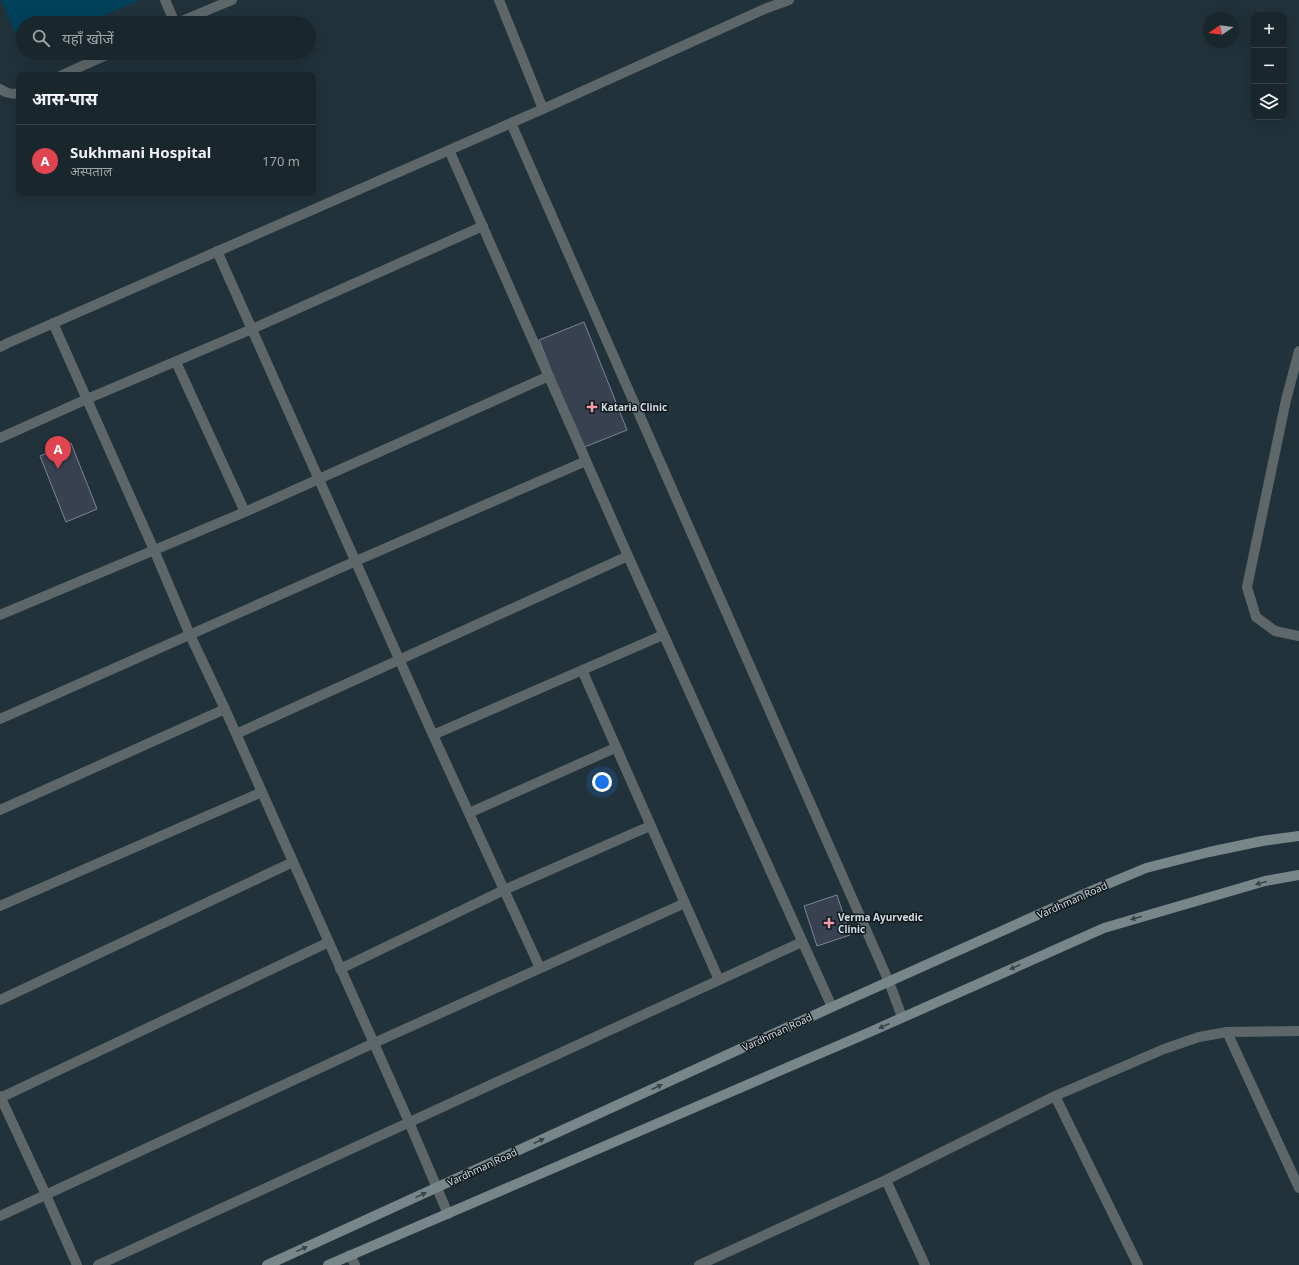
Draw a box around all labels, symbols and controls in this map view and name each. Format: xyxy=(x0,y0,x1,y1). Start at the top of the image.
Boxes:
north arrow xyxy=(1203,12,1239,48)
map controls xyxy=(1251,12,1287,120)
button: + xyxy=(1251,12,1287,48)
search box xyxy=(16,16,316,60)
icon: search xyxy=(30,27,52,49)
text: यहाँ खोजें xyxy=(62,28,114,48)
button: − xyxy=(1251,48,1287,84)
button: layers xyxy=(1251,84,1287,120)
text: आस-पास xyxy=(32,87,97,110)
text: Sukhmani Hospital xyxy=(70,142,211,162)
text: A xyxy=(41,152,50,170)
text: 170 m xyxy=(262,152,300,170)
text: अस्पताल xyxy=(70,162,112,180)
place label: Kataria Clinic xyxy=(601,400,667,414)
marker: Kataria Clinic xyxy=(586,401,598,413)
pin: A xyxy=(45,436,71,469)
your location xyxy=(592,772,612,792)
street label: Vardhman Road xyxy=(1035,878,1109,922)
one-way arrow xyxy=(1255,880,1267,886)
place label: Verma Ayurvedic Clinic xyxy=(838,910,923,936)
one-way arrow xyxy=(1130,915,1142,921)
marker: Verma Ayurvedic Clinic xyxy=(823,917,835,929)
one-way arrow xyxy=(1010,964,1021,970)
street label: Vardhman Road xyxy=(740,1010,814,1054)
one-way arrow xyxy=(878,1023,890,1029)
one-way arrow xyxy=(651,1084,663,1090)
one-way arrow xyxy=(533,1138,544,1144)
street label: Vardhman Road xyxy=(445,1145,519,1189)
one-way arrow xyxy=(415,1192,427,1198)
one-way arrow xyxy=(296,1246,308,1252)

